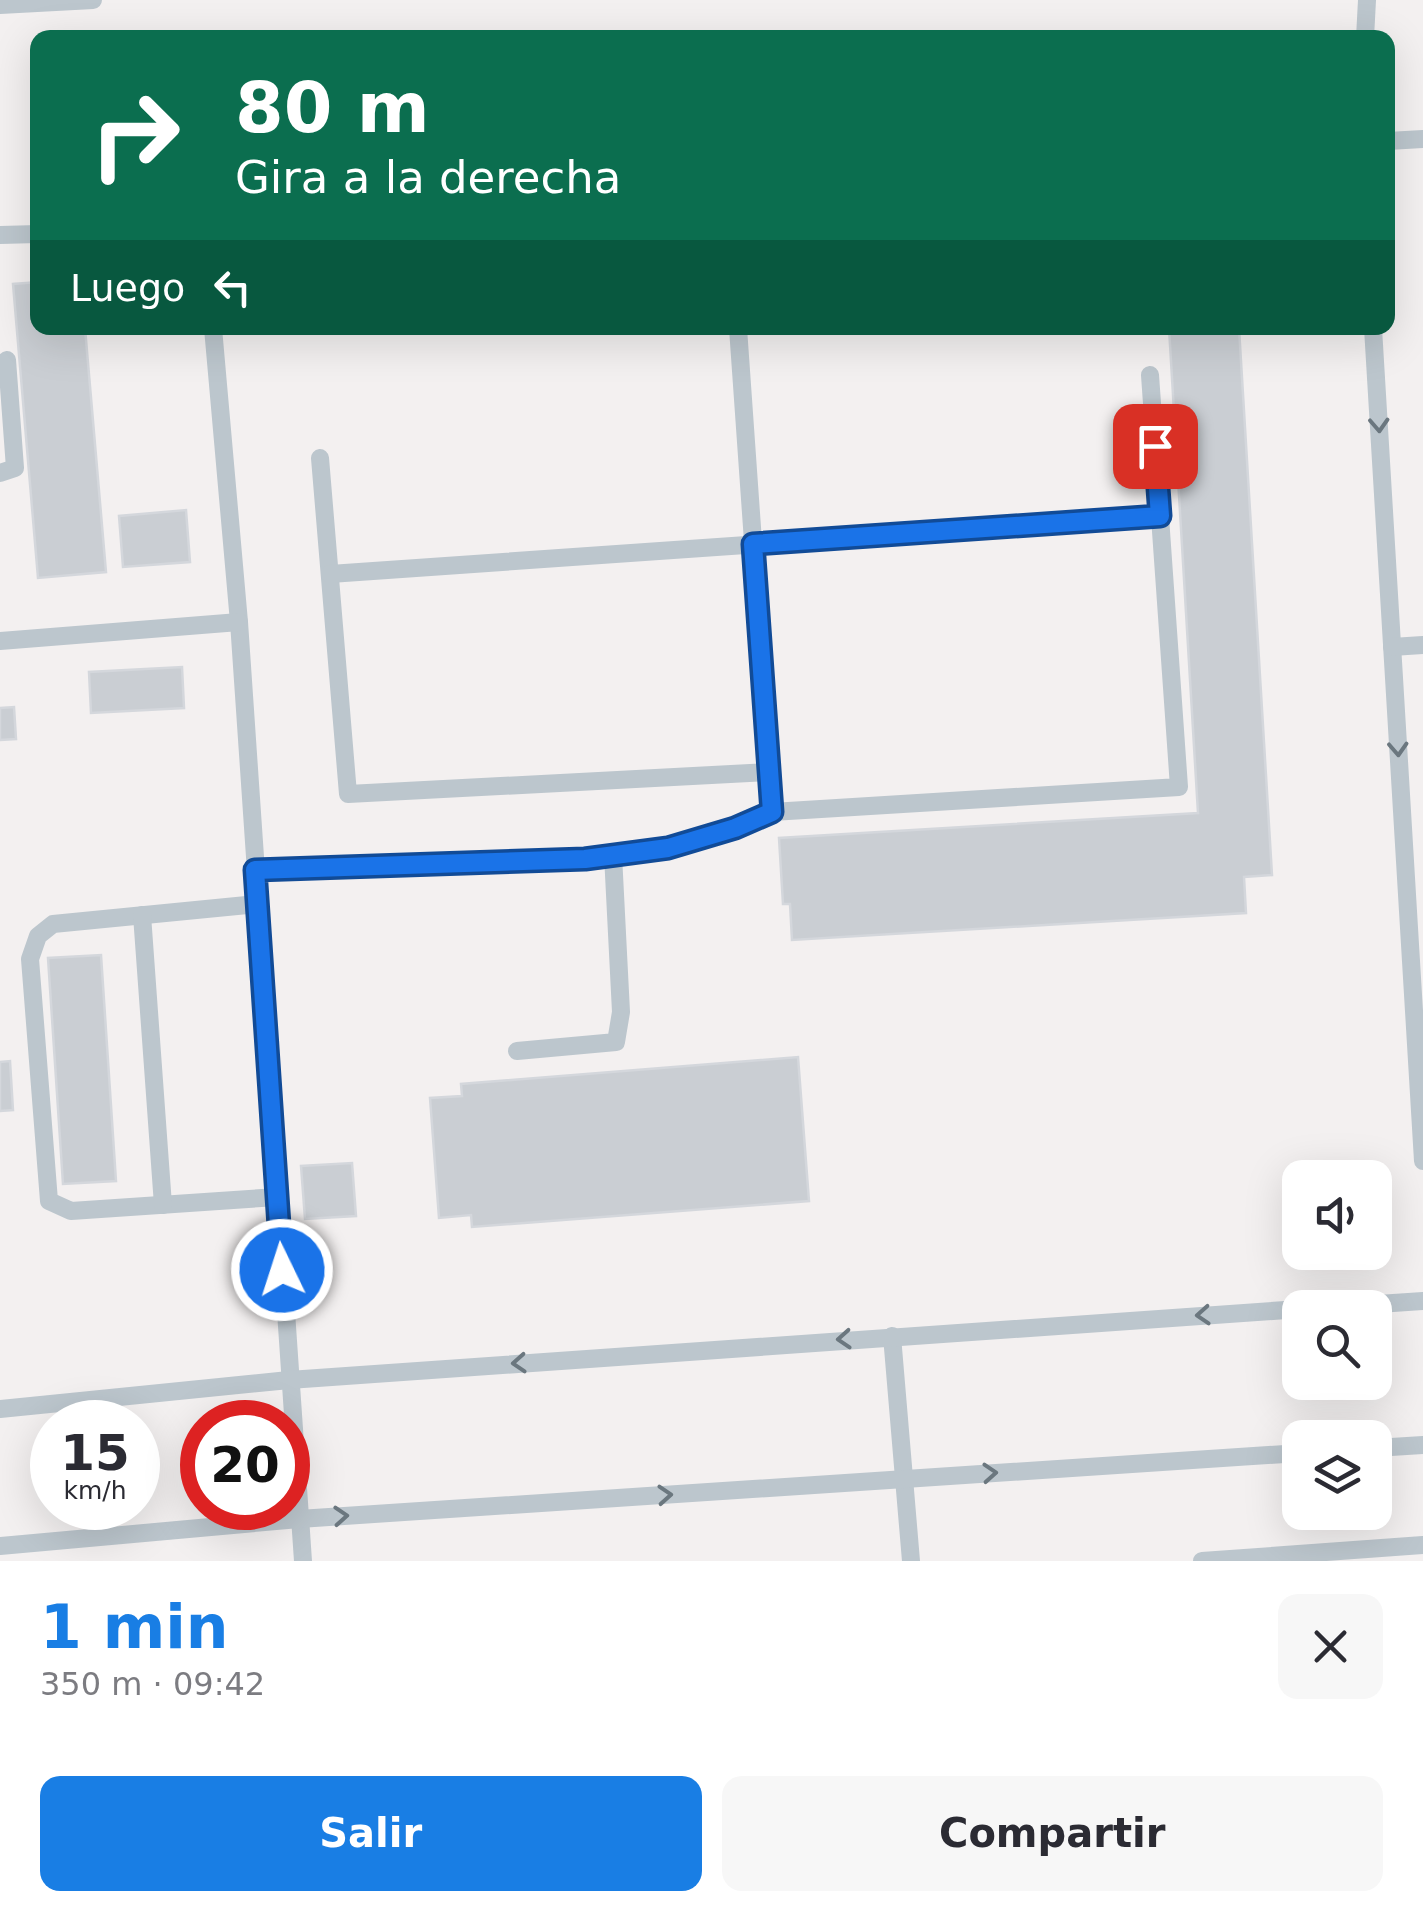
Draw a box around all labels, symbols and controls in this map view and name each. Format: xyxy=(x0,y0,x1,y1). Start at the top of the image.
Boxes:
text: 80 m xyxy=(235,67,430,149)
icon: right xyxy=(70,70,200,200)
text: Gira a la derecha xyxy=(235,151,621,204)
icon: left xyxy=(205,260,260,315)
text: Luego xyxy=(70,266,185,310)
pin xyxy=(1113,404,1198,489)
one-way arrow xyxy=(1368,417,1389,433)
icon: arrive xyxy=(1128,419,1183,474)
one-way arrow xyxy=(1387,742,1408,758)
map controls xyxy=(1282,1160,1392,1530)
button: sound xyxy=(1282,1160,1392,1270)
position arrow xyxy=(230,1218,334,1322)
button: search xyxy=(1282,1290,1392,1400)
one-way arrow xyxy=(1194,1304,1210,1325)
one-way arrow xyxy=(835,1328,851,1350)
one-way arrow xyxy=(511,1352,527,1373)
speed limit sign: 20 xyxy=(180,1400,310,1530)
button: layers xyxy=(1282,1420,1392,1530)
text: 15 xyxy=(60,1424,130,1482)
one-way arrow xyxy=(982,1463,998,1484)
text: km/h xyxy=(63,1476,127,1505)
one-way arrow xyxy=(658,1484,674,1506)
one-way arrow xyxy=(334,1506,350,1527)
text: 1 min xyxy=(40,1592,228,1662)
button: close xyxy=(1278,1594,1383,1699)
text: 350 m · 09:42 xyxy=(40,1665,265,1703)
button: Salir xyxy=(40,1776,702,1891)
button: Compartir xyxy=(722,1776,1383,1891)

